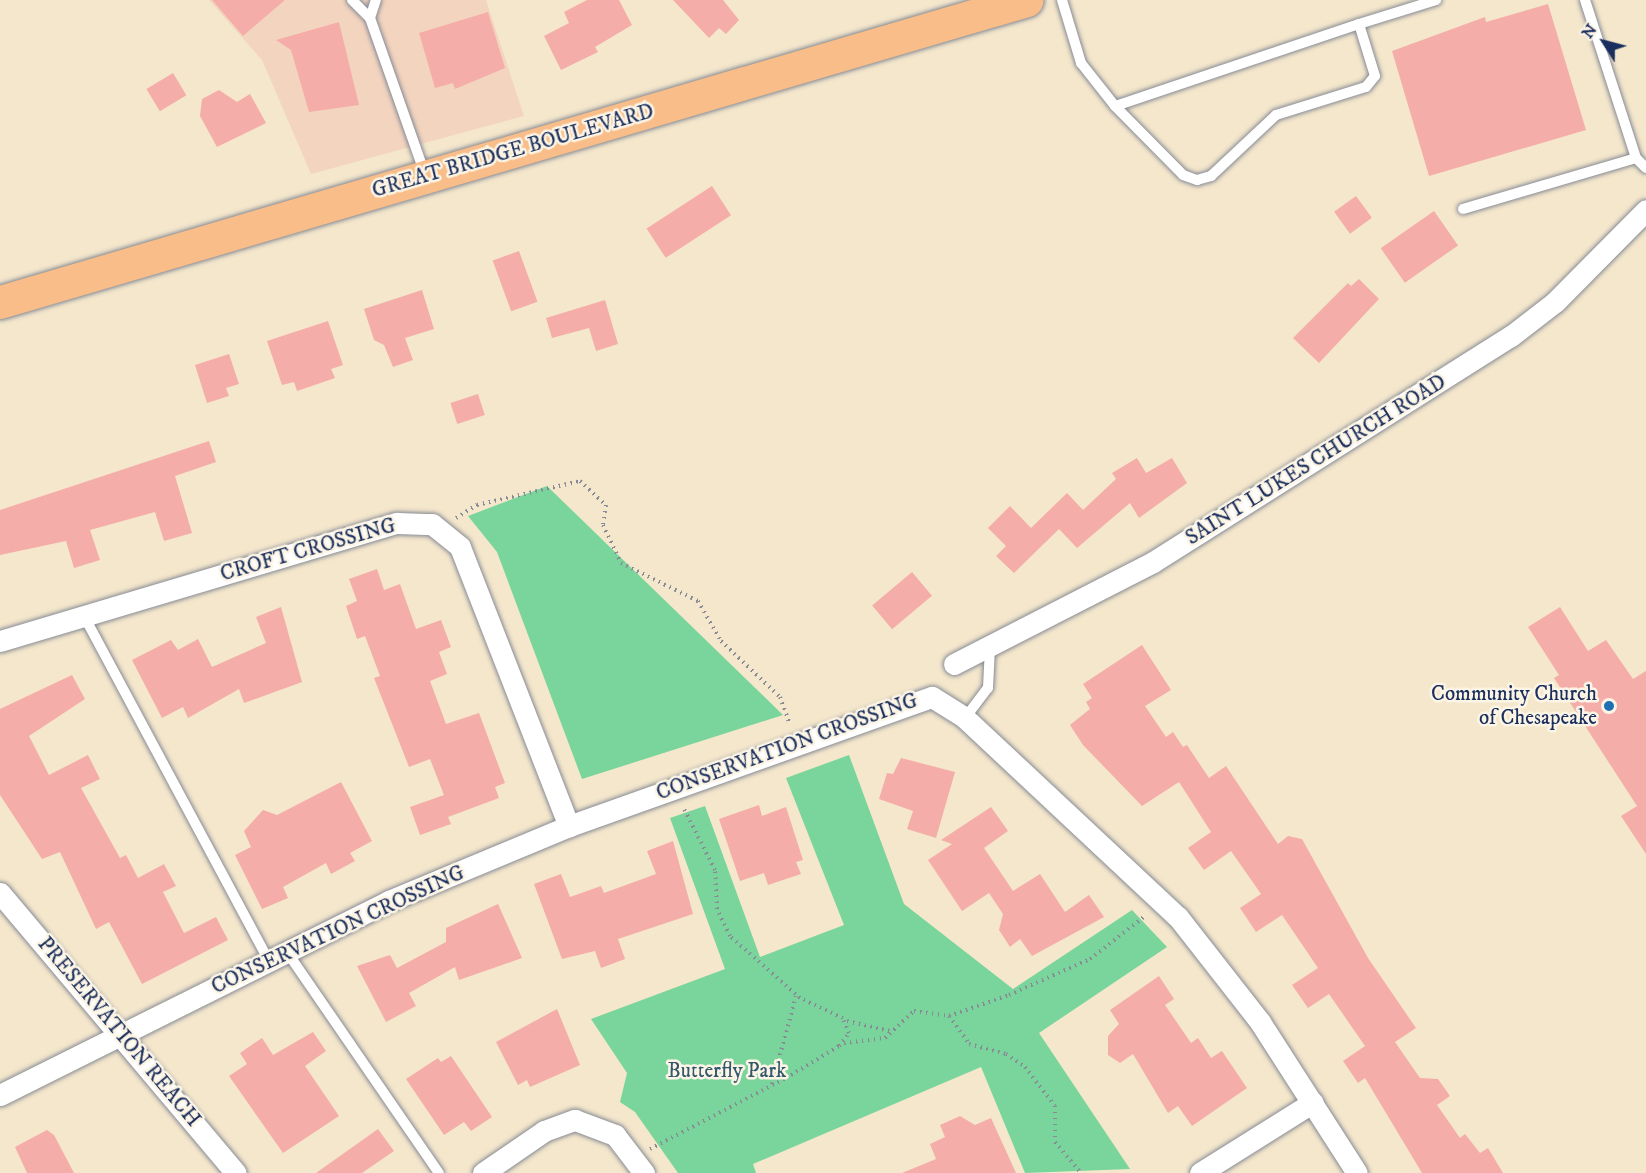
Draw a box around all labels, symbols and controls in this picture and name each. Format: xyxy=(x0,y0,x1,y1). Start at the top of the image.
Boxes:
north arrow xyxy=(1574,12,1634,72)
text: N xyxy=(1577,20,1601,43)
street label: GREAT BRIDGE BOULEVARD xyxy=(369,99,657,203)
street label: SAINT LUKES CHURCH ROAD xyxy=(1181,369,1451,551)
street label: CROFT CROSSING xyxy=(217,513,399,587)
place label: Community Church of Chesapeake xyxy=(1431,681,1597,731)
street label: CONSERVATION CROSSING xyxy=(653,688,921,806)
marker: Community Church of Chesapeake xyxy=(1602,699,1616,713)
street label: CONSERVATION CROSSING xyxy=(208,860,468,1000)
street label: PRESERVATION REACH xyxy=(32,932,206,1132)
park label: Butterfly Park xyxy=(668,1058,786,1084)

